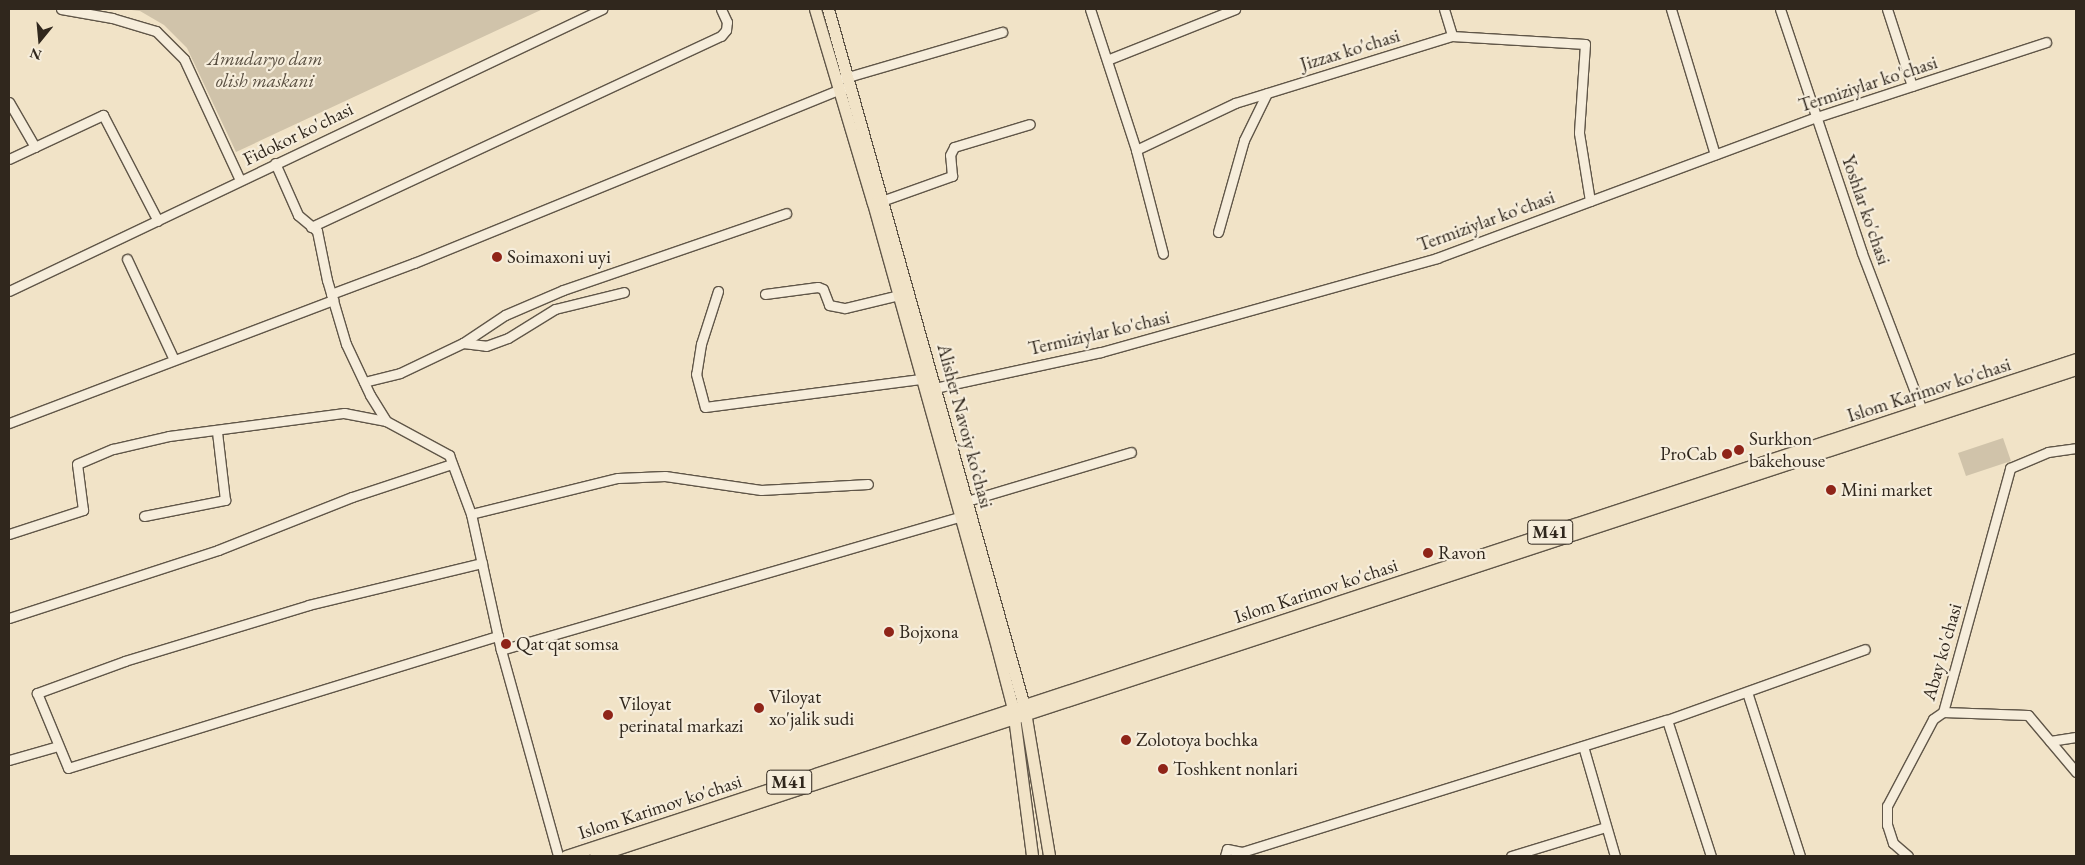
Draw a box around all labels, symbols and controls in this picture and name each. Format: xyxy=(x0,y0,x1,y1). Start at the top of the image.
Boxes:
north arrow xyxy=(15,15,65,65)
street label: Jizzax ko'chasi xyxy=(1297,24,1403,76)
text: N xyxy=(28,44,44,65)
park label: Amudaryo dam olish maskani xyxy=(208,48,322,92)
street label: Termiziylar ko'chasi xyxy=(1796,51,1940,117)
street label: Fidokor ko'chasi xyxy=(239,98,357,170)
street label: Yoshlar ko'chasi xyxy=(1837,152,1895,268)
street label: Termiziylar ko'chasi xyxy=(1414,186,1558,256)
place label: Soimaxoni uyi xyxy=(507,246,611,268)
marker: Soimaxoni uyi xyxy=(491,251,503,263)
street label: Termiziylar ko'chasi xyxy=(1026,306,1172,360)
street label: Alisher Navoiy ko’chasi xyxy=(932,341,998,511)
street label: Islom Karimov ko'chasi xyxy=(1844,353,2014,427)
place label: Surkhon bakehouse xyxy=(1749,428,1825,472)
place label: ProCab xyxy=(1660,443,1717,465)
marker: Surkhon bakehouse xyxy=(1733,444,1745,456)
marker: ProCab xyxy=(1721,448,1733,460)
place label: Mini market xyxy=(1841,479,1932,501)
marker: Mini market xyxy=(1825,484,1837,496)
road number: M41 xyxy=(1526,516,1574,548)
place label: Ravon xyxy=(1438,542,1486,564)
marker: Ravon xyxy=(1422,547,1434,559)
street label: Islom Karimov ko'chasi xyxy=(1231,554,1401,628)
street label: Abay ko'chasi xyxy=(1917,601,1967,703)
place label: Bojxona xyxy=(899,621,959,643)
marker: Bojxona xyxy=(883,626,895,638)
place label: Qat qat somsa xyxy=(516,633,619,655)
marker: Qat qat somsa xyxy=(500,638,512,650)
place label: Viloyat xo'jalik sudi xyxy=(769,686,854,730)
place label: Viloyat perinatal markazi xyxy=(619,693,743,737)
marker: Viloyat xo'jalik sudi xyxy=(753,702,765,714)
marker: Viloyat perinatal markazi xyxy=(601,708,615,722)
place label: Zolotoya bochka xyxy=(1136,729,1258,751)
marker: Zolotoya bochka xyxy=(1120,734,1132,746)
place label: Toshkent nonlari xyxy=(1173,758,1298,780)
marker: Toshkent nonlari xyxy=(1157,763,1169,775)
road number: M41 xyxy=(765,766,813,798)
street label: Islom Karimov ko'chasi xyxy=(575,770,745,844)

